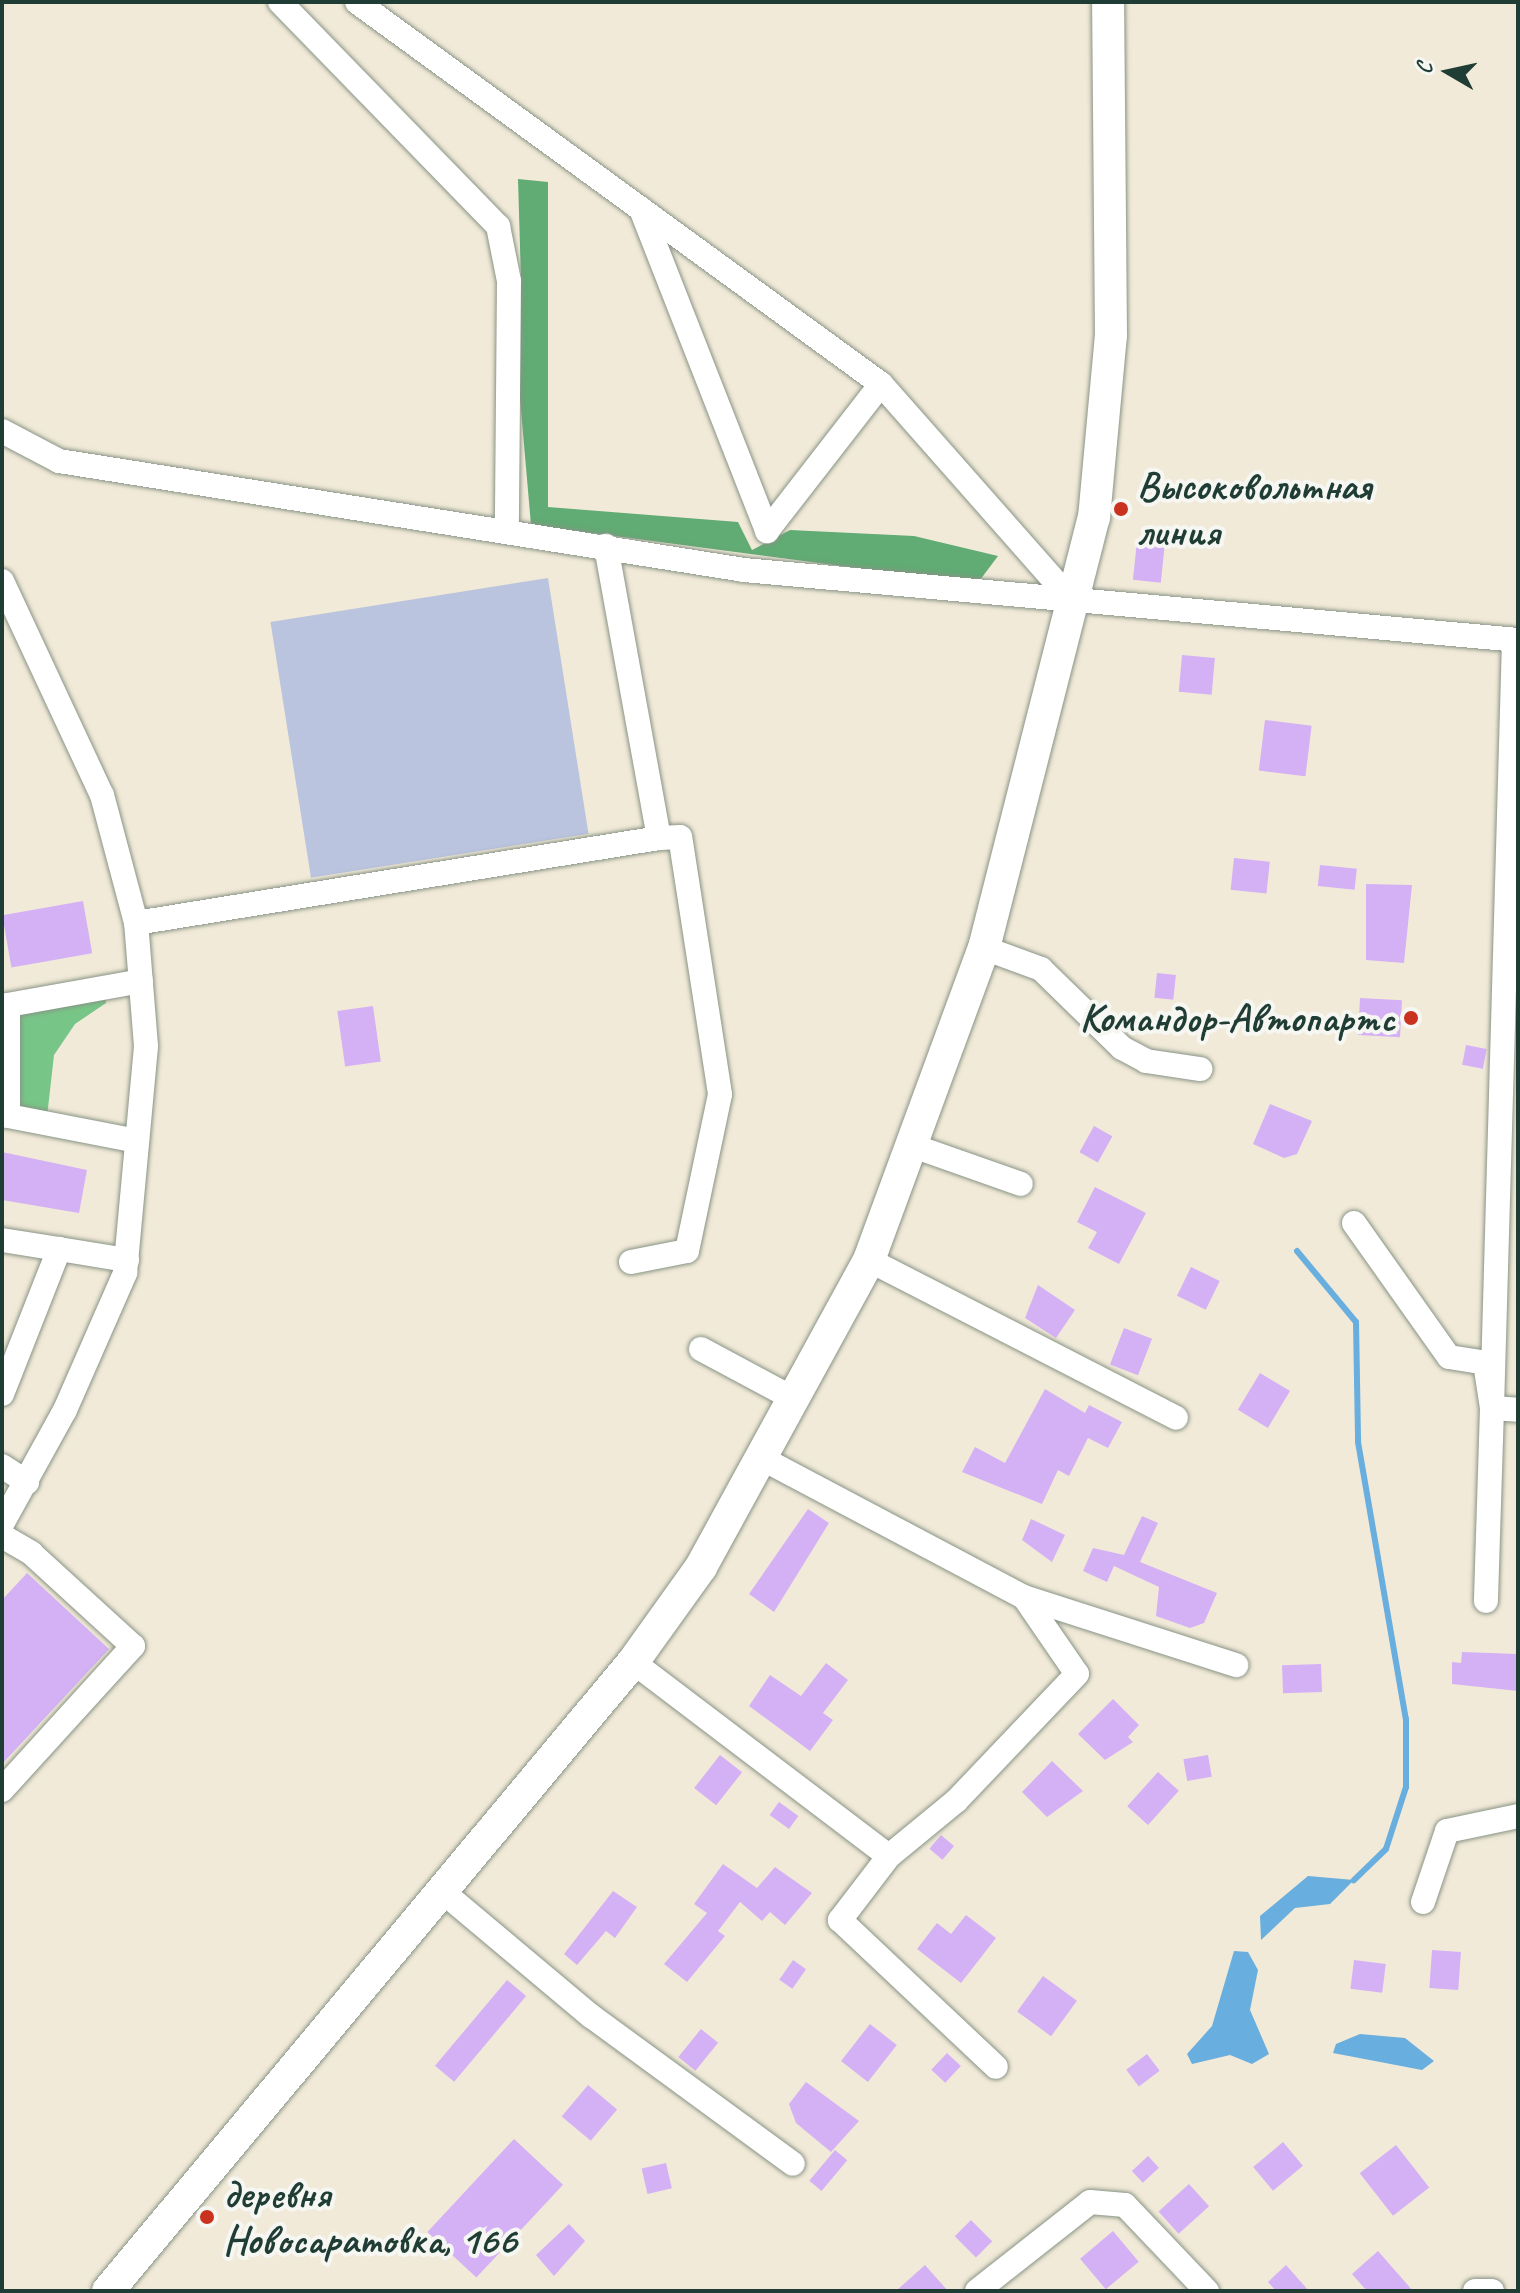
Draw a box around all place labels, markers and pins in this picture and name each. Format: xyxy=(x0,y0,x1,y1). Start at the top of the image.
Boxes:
place label: Высоковольтная линия xyxy=(1137,462,1371,556)
marker: Высоковольтная линия xyxy=(1112,500,1130,518)
place label: Командор-Автопартс xyxy=(1080,994,1395,1042)
marker: Командор-Автопартс xyxy=(1402,1009,1420,1027)
place label: деревня Новосаратовка, 166 xyxy=(223,2170,516,2264)
marker: деревня Новосаратовка, 166 xyxy=(198,2208,216,2226)

